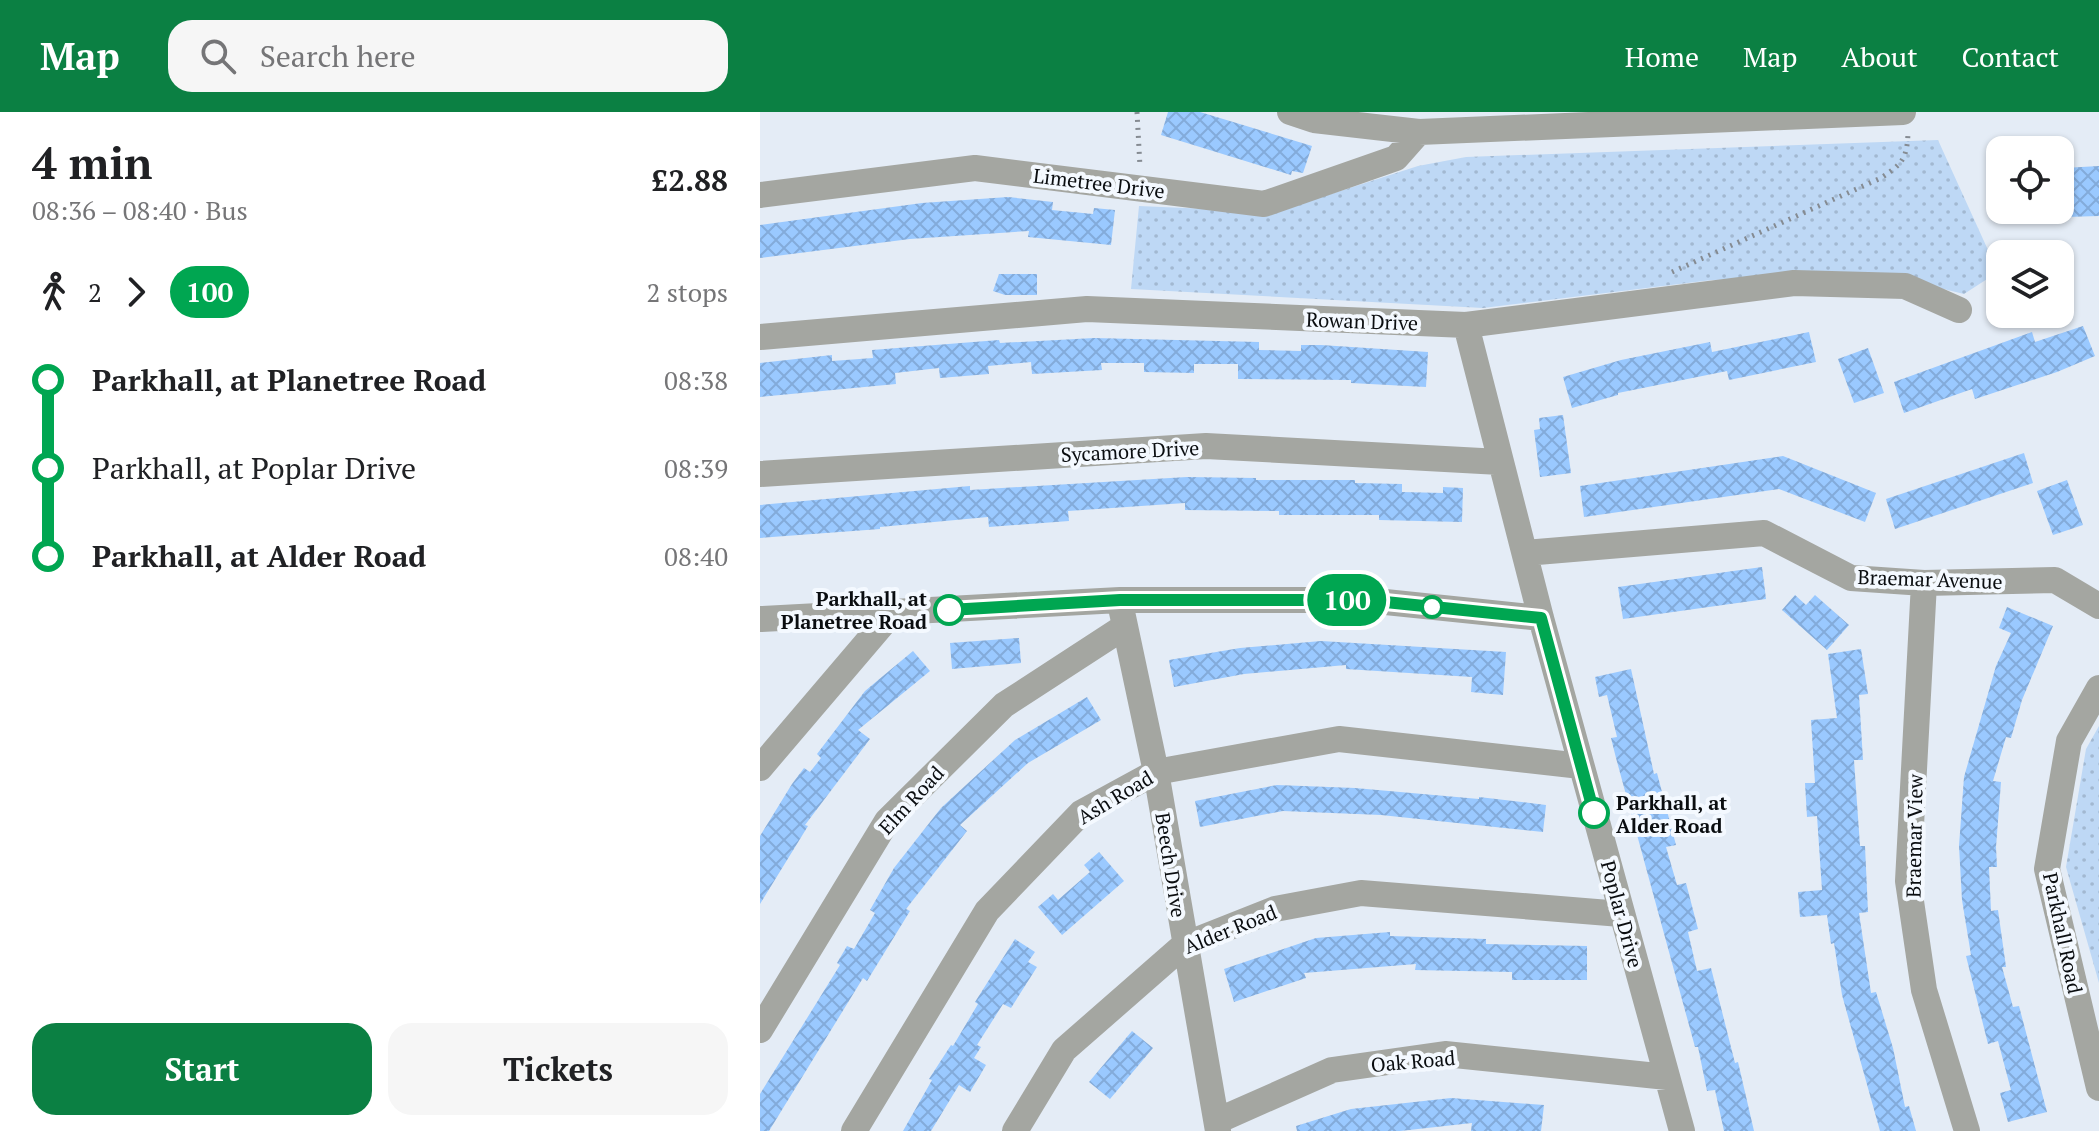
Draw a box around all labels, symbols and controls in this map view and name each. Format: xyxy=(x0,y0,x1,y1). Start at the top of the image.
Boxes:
search box xyxy=(168,20,728,92)
text: Map xyxy=(40,31,120,81)
icon: search xyxy=(196,34,240,78)
text: Search here xyxy=(260,36,416,76)
text: Home xyxy=(1625,38,1699,75)
text: Map xyxy=(1743,38,1797,75)
text: About xyxy=(1841,38,1918,75)
text: Contact xyxy=(1962,38,2059,75)
text: 4 min xyxy=(32,133,152,192)
map controls xyxy=(1986,136,2074,328)
button: locate xyxy=(1986,136,2074,224)
text: £2.88 xyxy=(651,160,728,200)
street label: Limetree Drive xyxy=(1032,162,1166,204)
text: 08:36 – 08:40 · Bus xyxy=(32,193,248,227)
button: layers xyxy=(1986,240,2074,328)
icon: walk xyxy=(32,270,76,314)
icon: forward xyxy=(114,270,158,314)
text: 100 xyxy=(186,273,233,310)
text: 2 xyxy=(88,275,102,309)
text: 2 stops xyxy=(647,275,728,309)
street label: Rowan Drive xyxy=(1305,306,1419,336)
text: Parkhall, at Planetree Road xyxy=(92,360,486,400)
text: 08:38 xyxy=(664,363,728,397)
street label: Sycamore Drive xyxy=(1060,434,1200,468)
text: Parkhall, at Poplar Drive xyxy=(92,448,416,488)
text: 08:39 xyxy=(664,451,728,485)
text: Parkhall, at Alder Road xyxy=(92,536,426,576)
text: 08:40 xyxy=(664,539,728,573)
street label: Braemar Avenue xyxy=(1857,563,2003,595)
line badge: 100 xyxy=(1301,574,1393,626)
text: 100 xyxy=(1323,581,1371,618)
place label: Parkhall, at Planetree Road xyxy=(781,585,927,635)
marker: Parkhall, at Planetree Road xyxy=(934,595,964,625)
unlabelled marker xyxy=(1421,596,1443,618)
street label: Elm Road xyxy=(872,760,950,840)
street label: Ash Road xyxy=(1072,764,1158,830)
street label: Braemar View xyxy=(1899,773,1929,898)
place label: Parkhall, at Alder Road xyxy=(1616,789,1727,839)
marker: Parkhall, at Alder Road xyxy=(1579,798,1609,828)
street label: Beech Drive xyxy=(1149,811,1193,919)
street label: Poplar Drive xyxy=(1595,857,1649,971)
street label: Parkhall Road xyxy=(2037,870,2089,996)
street label: Alder Road xyxy=(1180,898,1280,960)
button: Start xyxy=(32,1023,372,1115)
button: Tickets xyxy=(388,1023,728,1115)
street label: Oak Road xyxy=(1370,1044,1456,1078)

